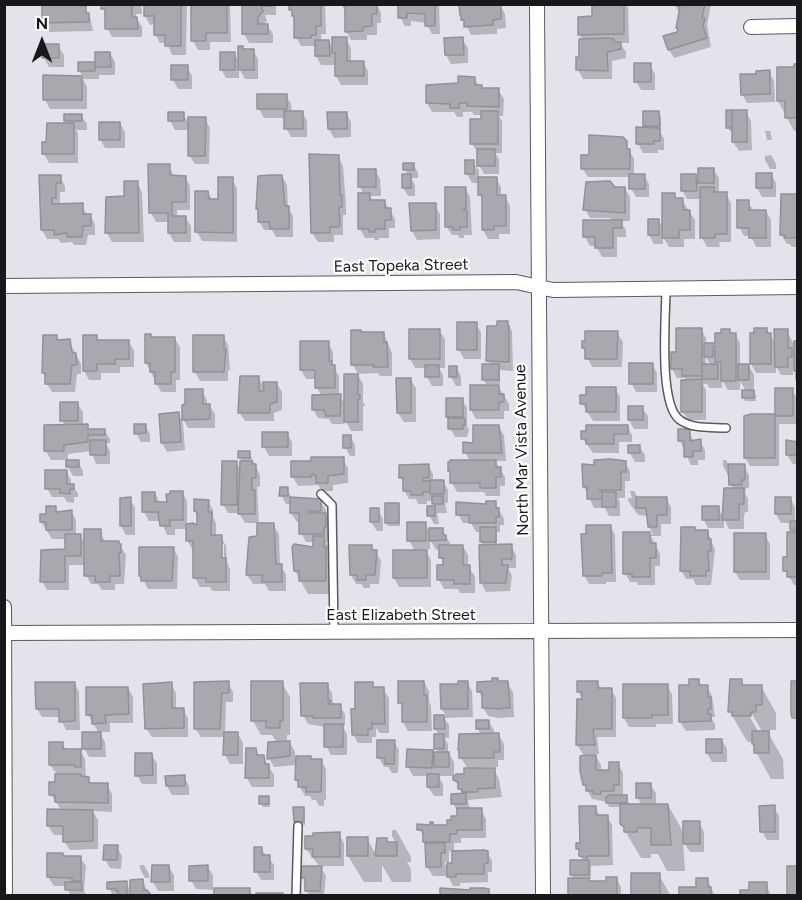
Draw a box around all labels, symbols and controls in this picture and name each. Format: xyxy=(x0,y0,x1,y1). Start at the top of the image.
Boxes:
north arrow xyxy=(12,12,72,72)
text: N xyxy=(36,14,48,33)
street label: East Topeka Street xyxy=(333,255,469,277)
street label: North Mar Vista Avenue xyxy=(511,364,533,536)
street label: East Elizabeth Street xyxy=(326,605,476,625)

